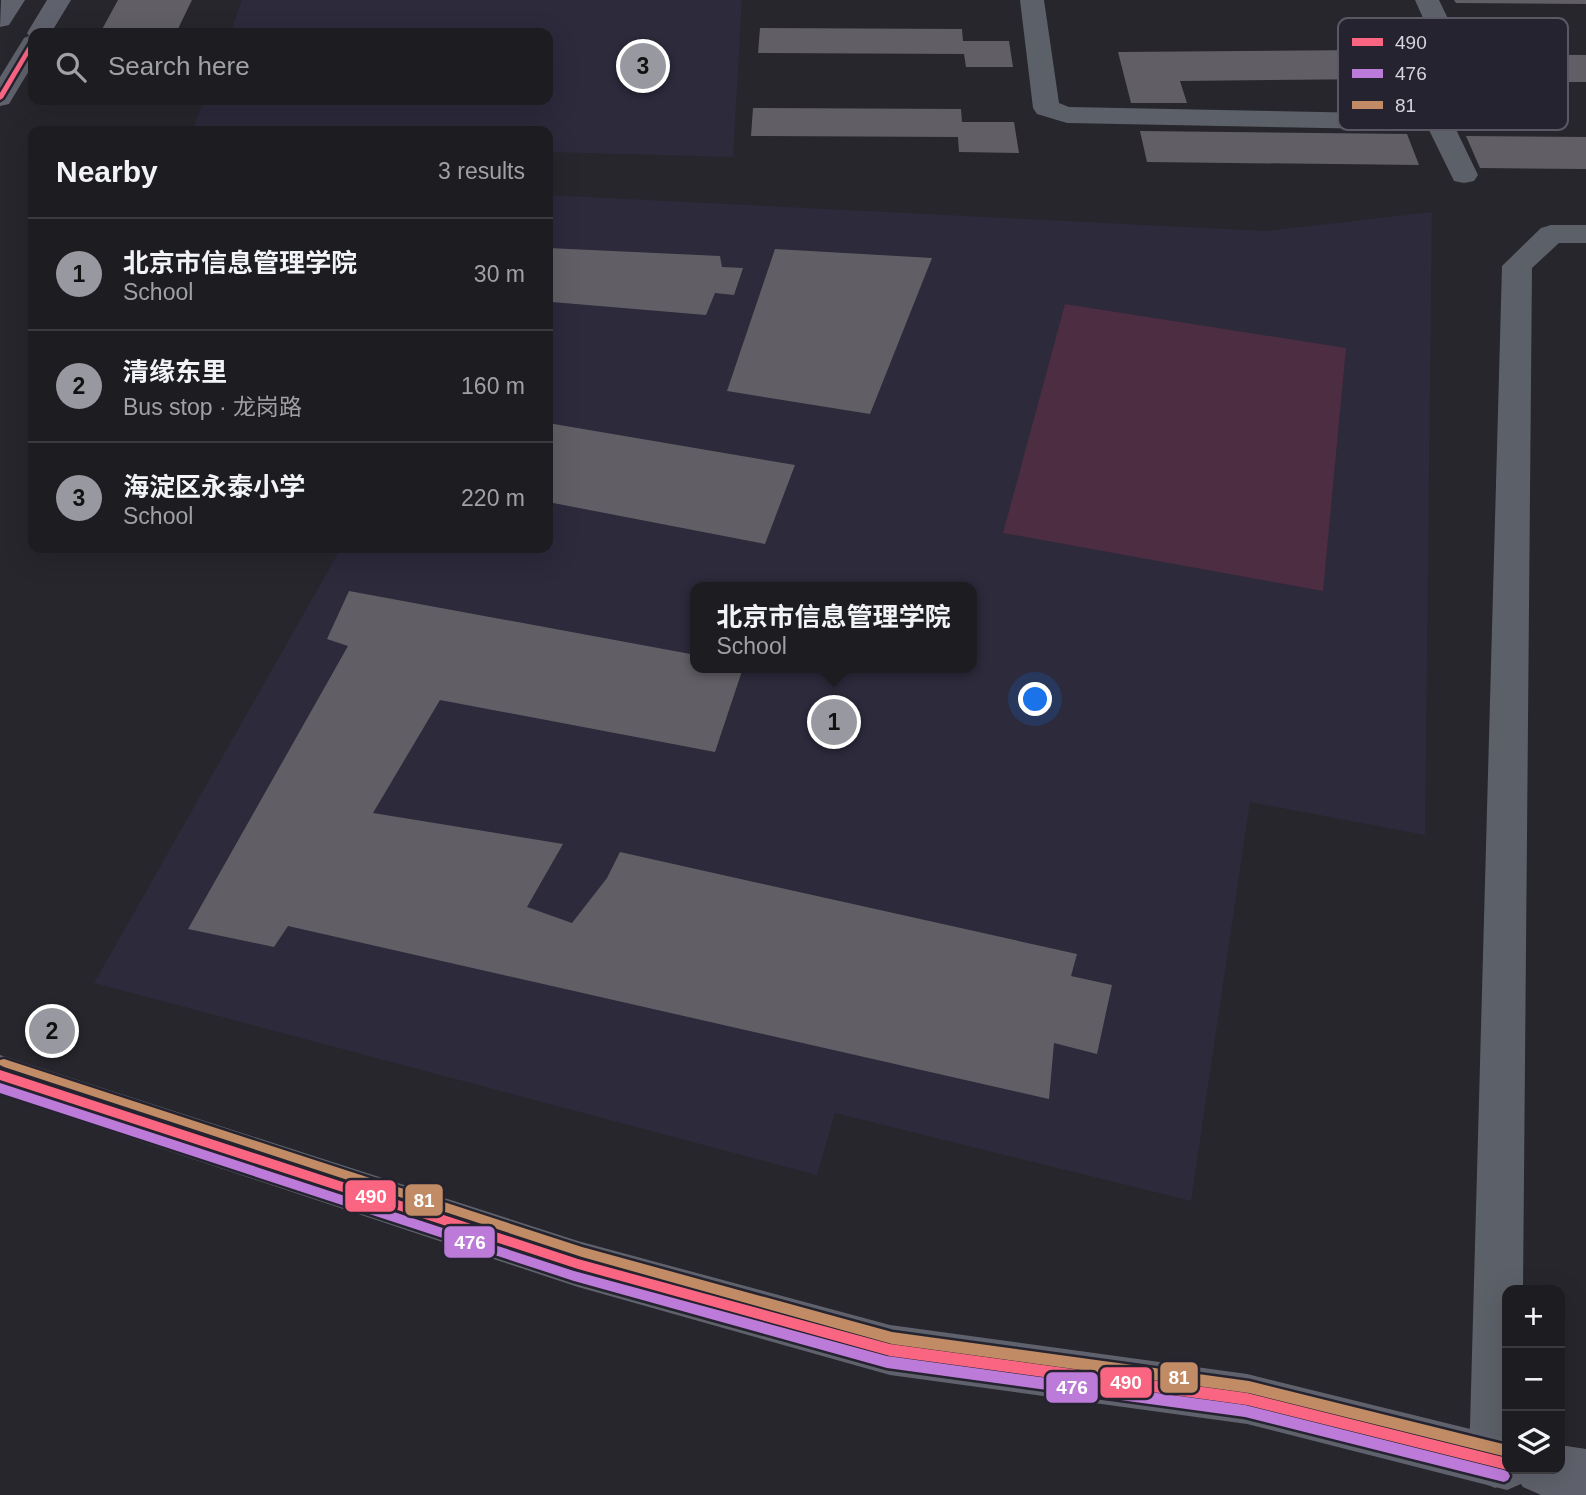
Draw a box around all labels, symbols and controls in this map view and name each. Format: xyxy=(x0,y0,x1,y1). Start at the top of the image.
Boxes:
legend xyxy=(1338,18,1568,130)
search box xyxy=(28,28,553,105)
text: 490 xyxy=(1395,32,1427,53)
pin: 3 xyxy=(620,40,666,92)
icon: search xyxy=(52,48,90,86)
text: Search here xyxy=(108,51,250,81)
text: 476 xyxy=(1395,63,1427,84)
text: 81 xyxy=(1395,95,1416,116)
text: Nearby xyxy=(56,155,158,188)
text: 3 results xyxy=(438,158,525,184)
text: 北京市信息管理学院 xyxy=(123,248,357,278)
text: 1 xyxy=(73,261,85,287)
text: 30 m xyxy=(474,261,525,287)
text: School xyxy=(123,279,193,305)
text: 清缘东里 xyxy=(123,357,227,387)
text: 2 xyxy=(73,373,85,399)
text: 160 m xyxy=(461,373,525,399)
text: Bus stop · 龙岗路 xyxy=(123,394,302,420)
text: 海淀区永泰小学 xyxy=(123,472,305,502)
text: 3 xyxy=(73,485,85,511)
text: 220 m xyxy=(461,485,525,511)
text: School xyxy=(123,503,193,529)
popup xyxy=(690,582,977,673)
text: 北京市信息管理学院 xyxy=(716,602,951,632)
text: School xyxy=(716,633,787,659)
your location xyxy=(1018,682,1052,716)
pin: 1 xyxy=(811,696,857,748)
pin: 2 xyxy=(29,1005,75,1057)
line badge: 490 xyxy=(344,1179,397,1213)
line badge: 81 xyxy=(404,1183,444,1217)
text: 490 xyxy=(355,1186,387,1207)
text: 81 xyxy=(413,1190,435,1211)
line badge: 476 xyxy=(443,1225,496,1259)
text: 476 xyxy=(454,1232,486,1253)
map controls xyxy=(1502,1285,1565,1474)
button: + xyxy=(1502,1285,1565,1348)
button: − xyxy=(1502,1348,1565,1411)
line badge: 81 xyxy=(1159,1361,1199,1394)
line badge: 490 xyxy=(1099,1366,1153,1399)
text: 81 xyxy=(1168,1367,1190,1388)
line badge: 476 xyxy=(1045,1371,1099,1404)
text: 490 xyxy=(1110,1372,1142,1393)
text: 476 xyxy=(1056,1377,1088,1398)
button: layers xyxy=(1502,1411,1565,1474)

